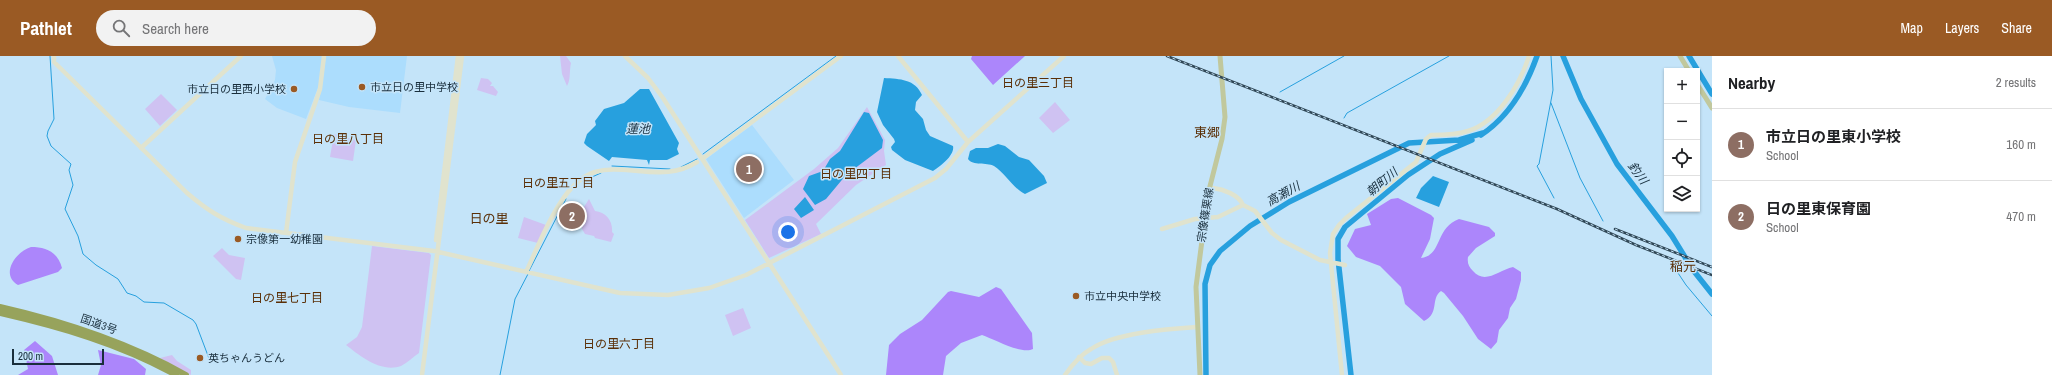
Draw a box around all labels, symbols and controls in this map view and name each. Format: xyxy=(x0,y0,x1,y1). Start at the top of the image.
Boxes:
search box xyxy=(96,10,376,46)
text: Pathlet xyxy=(20,15,72,41)
icon: search xyxy=(110,17,132,39)
text: Search here xyxy=(142,18,209,39)
text: Map xyxy=(1901,19,1923,37)
text: Layers xyxy=(1945,19,1979,37)
text: Share xyxy=(2001,19,2032,37)
map controls xyxy=(1664,68,1700,212)
button: + xyxy=(1664,68,1700,104)
text: Nearby xyxy=(1728,71,1775,94)
text: 2 results xyxy=(1996,74,2036,91)
district label: 日の里三丁目 xyxy=(1002,75,1074,91)
place label: 市立日の里中学校 xyxy=(370,80,458,94)
place label: 市立日の里西小学校 xyxy=(187,82,286,96)
marker: 市立日の里中学校 xyxy=(357,82,367,92)
marker: 市立日の里西小学校 xyxy=(289,84,299,94)
button: − xyxy=(1664,104,1700,140)
water label: 蓮池 xyxy=(626,121,651,137)
district label: 東郷 xyxy=(1194,124,1220,141)
text: 市立日の里東小学校 xyxy=(1766,126,1901,147)
district label: 日の里八丁目 xyxy=(312,131,384,147)
text: 1 xyxy=(1738,136,1744,153)
text: 160 m xyxy=(2006,136,2036,153)
button: locate xyxy=(1664,140,1700,176)
text: School xyxy=(1766,147,1799,164)
pin: 1 xyxy=(736,154,762,184)
water label: 釣川 xyxy=(1624,159,1653,189)
water label: 朝町川 xyxy=(1363,163,1402,200)
district label: 日の里四丁目 xyxy=(820,166,892,182)
district label: 日の里五丁目 xyxy=(522,175,594,191)
button: layers xyxy=(1664,176,1700,212)
water label: 高瀬川 xyxy=(1263,177,1304,210)
street label: 宗像篠栗線 xyxy=(1194,187,1216,243)
text: 日の里東保育園 xyxy=(1766,198,1871,219)
pin: 2 xyxy=(559,201,585,231)
text: 2 xyxy=(1738,208,1744,225)
text: 470 m xyxy=(2006,208,2036,225)
district label: 日の里 xyxy=(469,210,509,227)
text: School xyxy=(1766,219,1799,236)
your location xyxy=(778,222,798,242)
place label: 宗像第一幼稚園 xyxy=(246,232,323,246)
marker: 宗像第一幼稚園 xyxy=(233,234,243,244)
district label: 稲元 xyxy=(1670,258,1696,275)
place label: 市立中央中学校 xyxy=(1084,289,1161,303)
district label: 日の里七丁目 xyxy=(251,290,323,306)
marker: 市立中央中学校 xyxy=(1071,291,1081,301)
street label: 国道3号 xyxy=(79,311,119,337)
district label: 日の里六丁目 xyxy=(583,336,655,352)
scale bar xyxy=(12,347,104,366)
text: 200 m xyxy=(18,349,43,363)
place label: 英ちゃんうどん xyxy=(208,351,285,365)
marker: 英ちゃんうどん xyxy=(195,353,205,363)

